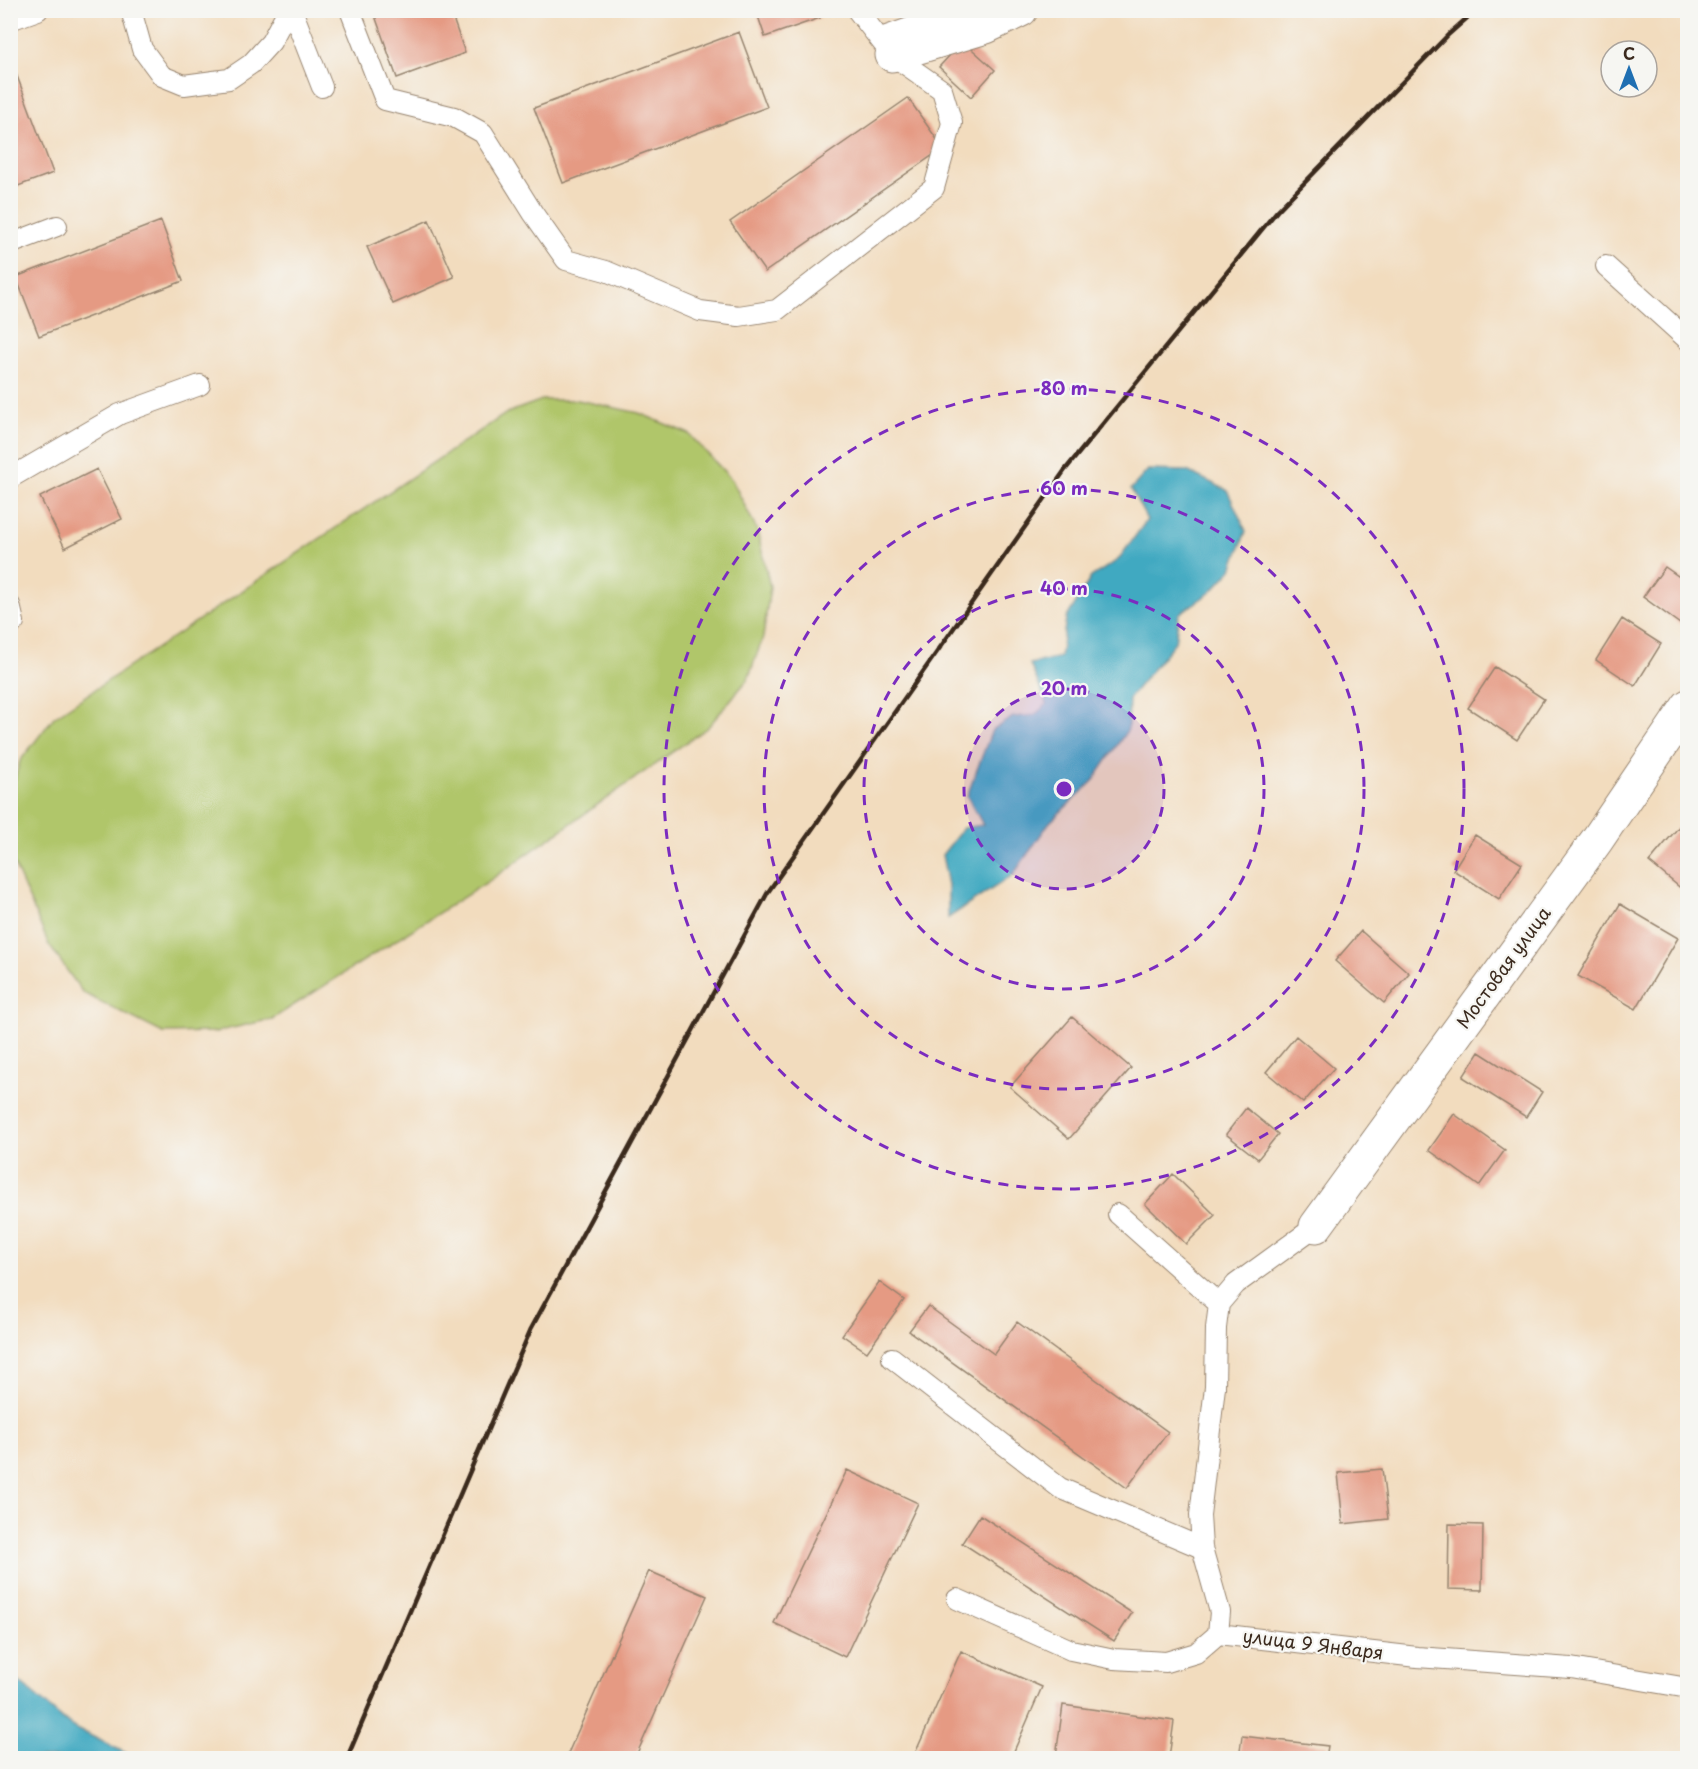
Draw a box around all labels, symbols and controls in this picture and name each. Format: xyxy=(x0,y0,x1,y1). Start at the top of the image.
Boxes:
north arrow xyxy=(1599,39,1659,99)
text: С xyxy=(1623,41,1635,65)
text: 80 m xyxy=(1040,374,1088,401)
text: 60 m xyxy=(1040,474,1088,501)
text: 40 m xyxy=(1040,574,1088,601)
text: 20 m xyxy=(1041,674,1087,701)
centre of rings xyxy=(1054,779,1074,799)
street label: Мостовая улица xyxy=(1449,900,1557,1034)
street label: улица 9 Января xyxy=(1241,1621,1385,1666)

